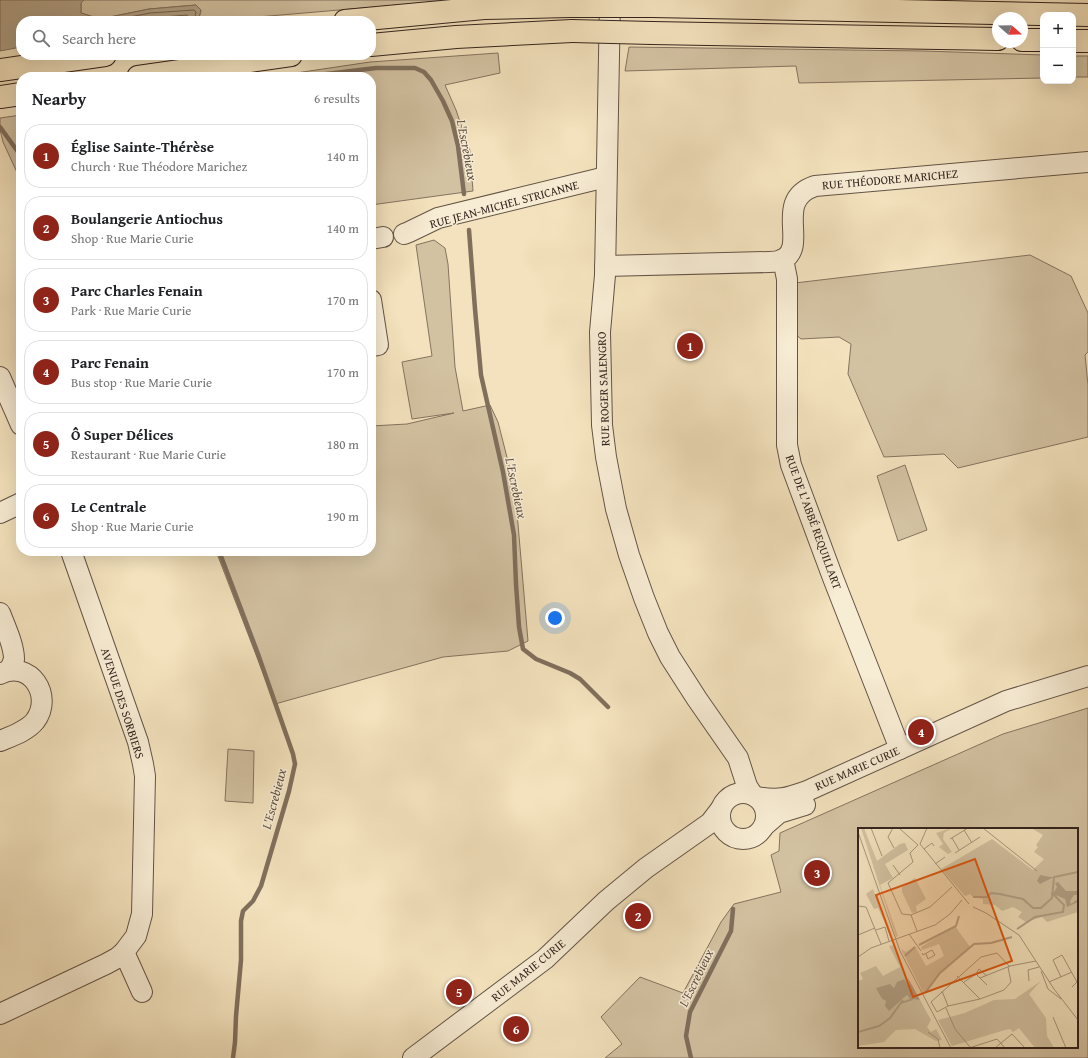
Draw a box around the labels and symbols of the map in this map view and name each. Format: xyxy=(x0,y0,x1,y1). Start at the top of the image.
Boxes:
north arrow xyxy=(992,12,1028,48)
water label: L'Escrebieux xyxy=(452,117,482,182)
street label: RUE THÉODORE MARICHEZ xyxy=(821,165,959,193)
street label: RUE JEAN-MICHEL STRICANNE xyxy=(428,176,580,232)
street label: RUE ROGER SALENGRO xyxy=(593,331,613,447)
pin: 1 xyxy=(677,331,703,361)
street label: RUE DE L'ABBÉ REQUILLART xyxy=(782,452,846,592)
water label: L'Escrebieux xyxy=(500,455,532,520)
your location xyxy=(545,608,565,628)
street label: AVENUE DES SORBIERS xyxy=(97,645,149,761)
pin: 4 xyxy=(908,717,934,747)
street label: RUE MARIE CURIE xyxy=(812,742,902,794)
water label: L'Escrebieux xyxy=(257,767,291,832)
inset map xyxy=(858,828,1078,1048)
pin: 3 xyxy=(804,858,830,888)
pin: 2 xyxy=(625,901,651,931)
street label: RUE MARIE CURIE xyxy=(487,935,569,1005)
water label: L'Escrebieux xyxy=(673,946,718,1011)
pin: 5 xyxy=(446,977,472,1007)
pin: 6 xyxy=(503,1014,529,1044)

